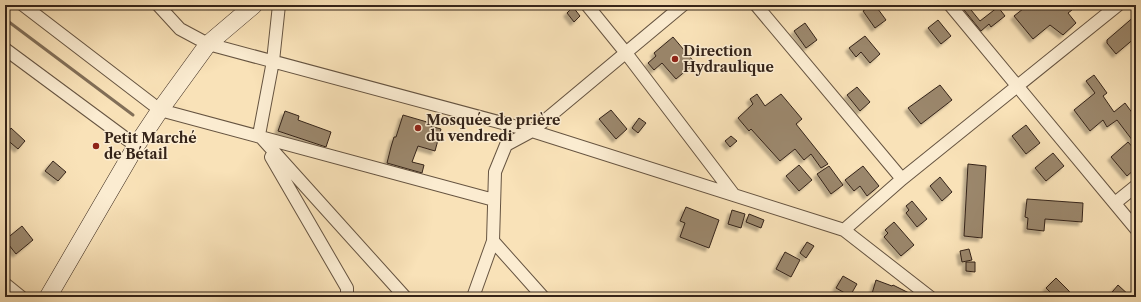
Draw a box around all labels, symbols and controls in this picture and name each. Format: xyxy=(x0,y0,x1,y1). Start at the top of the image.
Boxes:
place label: Direction Hydraulique xyxy=(683,42,774,76)
marker: Direction Hydraulique xyxy=(670,54,680,64)
place label: Mosquée de prière du vendredi xyxy=(426,111,560,145)
marker: Mosquée de prière du vendredi xyxy=(413,123,423,133)
place label: Petit Marché de Bétail xyxy=(104,129,197,163)
marker: Petit Marché de Bétail xyxy=(91,141,101,151)

